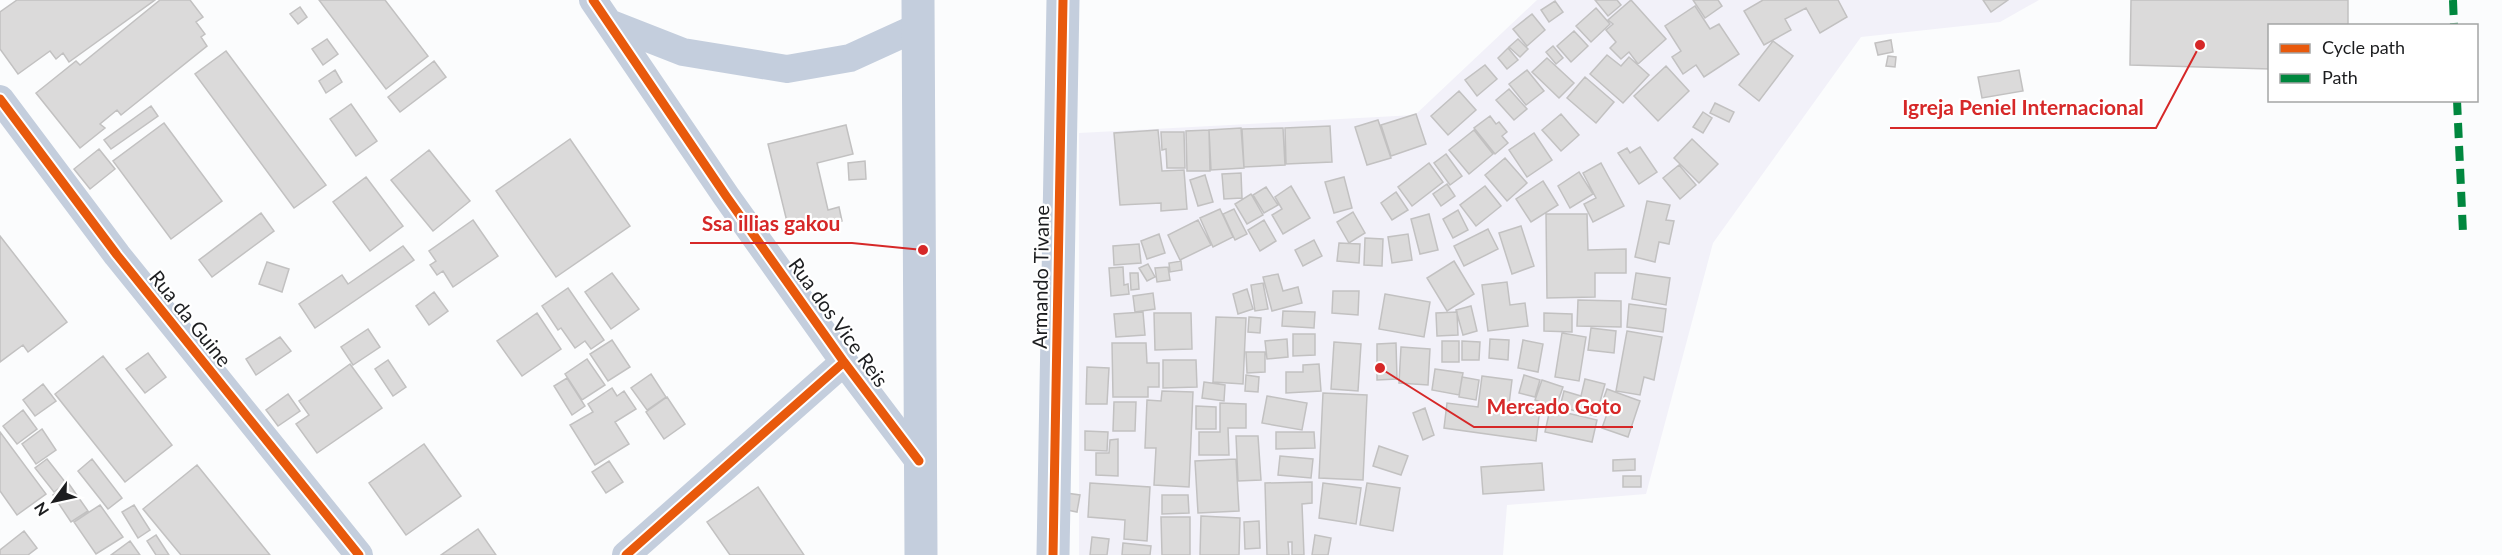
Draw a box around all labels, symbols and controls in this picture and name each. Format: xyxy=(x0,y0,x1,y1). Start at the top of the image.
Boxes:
legend xyxy=(2268,24,2478,102)
text: Cycle path xyxy=(2322,36,2405,58)
text: Path xyxy=(2322,66,2358,88)
callout: Igreja Peniel Internacional xyxy=(1890,89,2156,128)
text: Igreja Peniel Internacional xyxy=(1902,94,2144,119)
callout: Ssa illias gakou xyxy=(690,204,852,243)
street label: Armando Tivane xyxy=(1027,205,1053,349)
text: Ssa illias gakou xyxy=(702,210,840,235)
street label: Rua dos Vice Reis xyxy=(784,253,894,391)
street label: Rua da Guine xyxy=(145,265,237,371)
callout: Mercado Goto xyxy=(1474,388,1633,427)
text: Mercado Goto xyxy=(1487,393,1621,418)
north arrow xyxy=(24,471,84,531)
text: N xyxy=(30,499,52,520)

